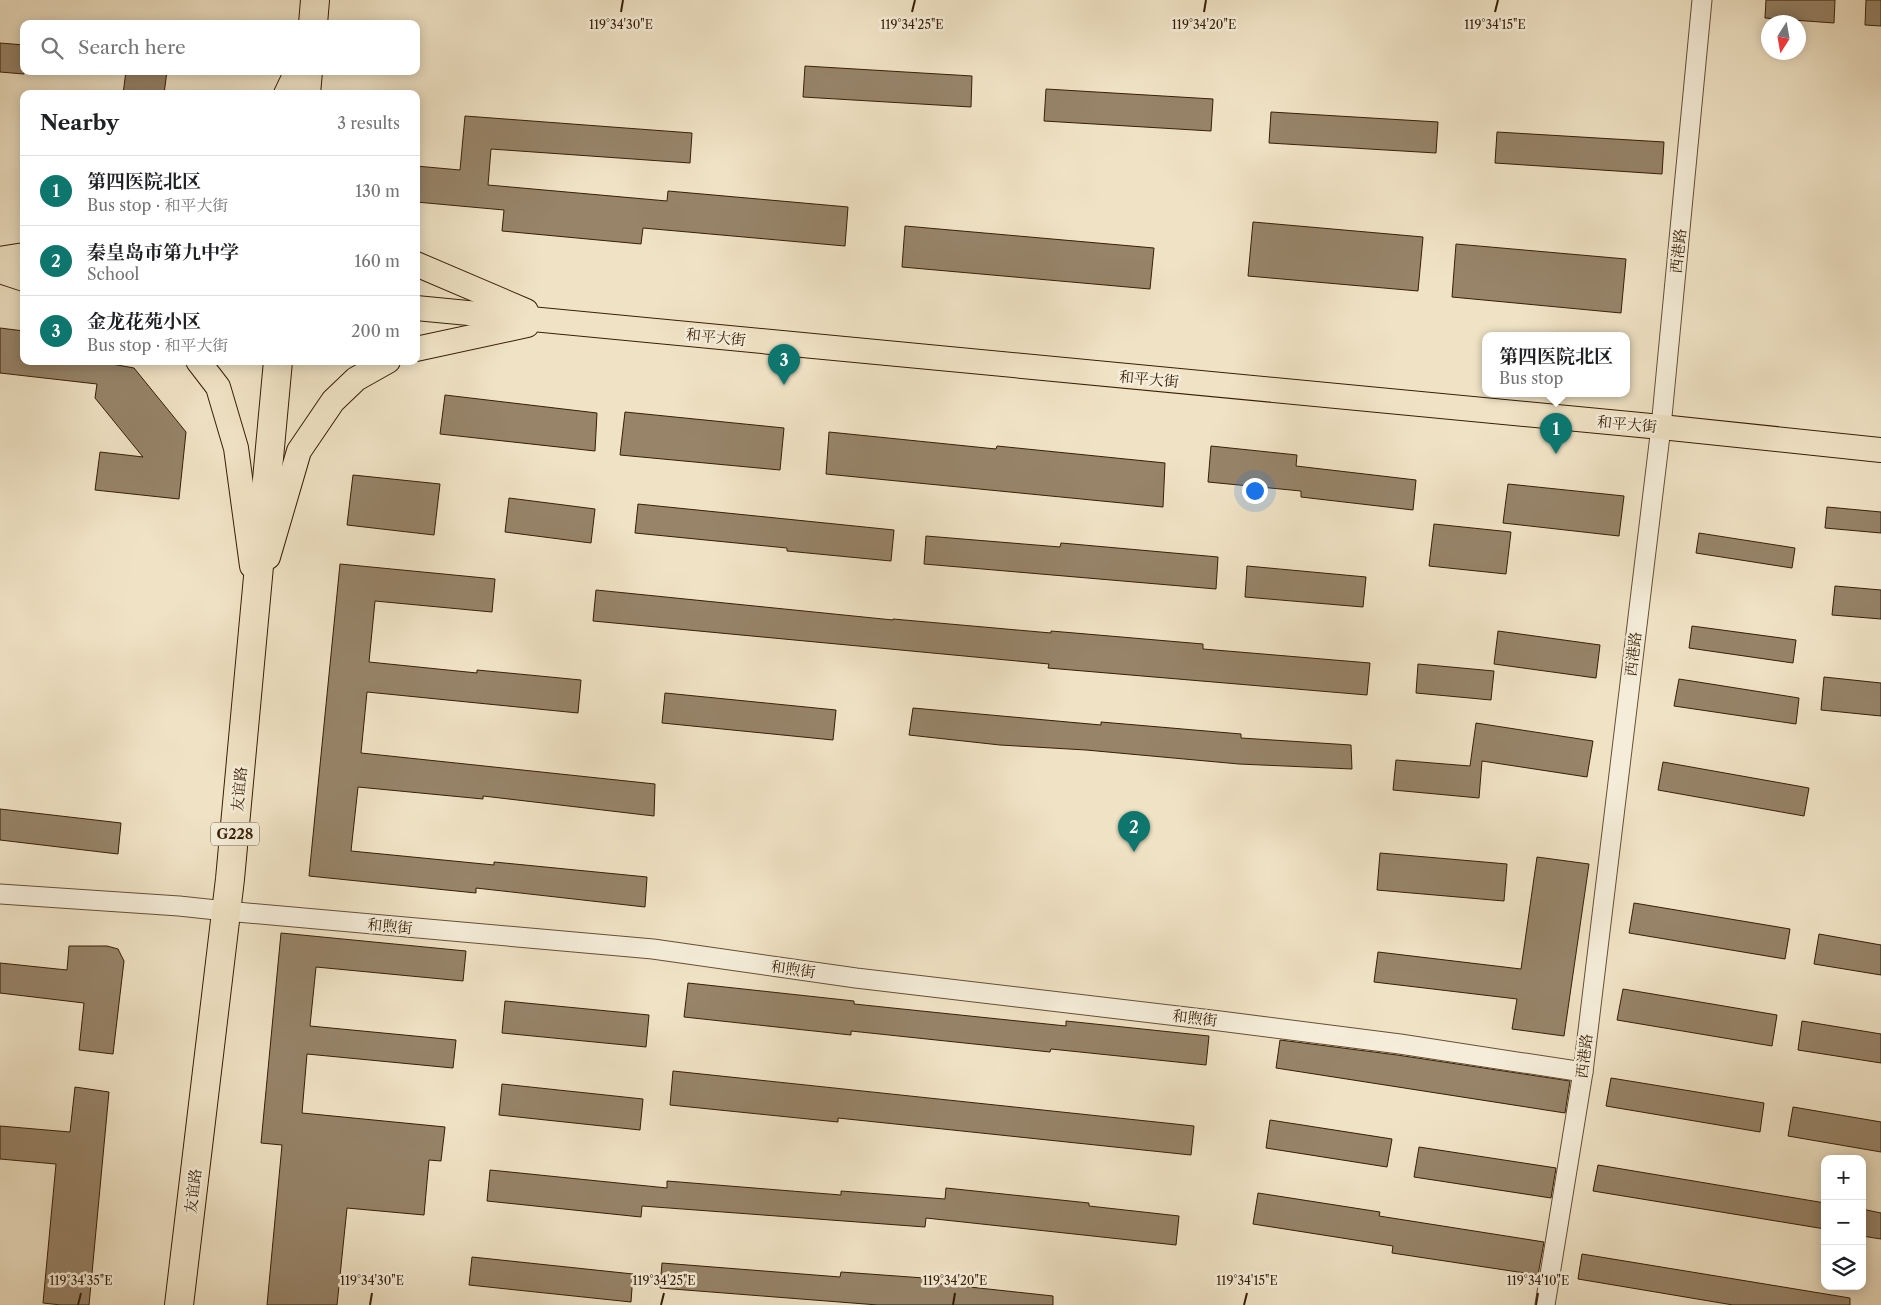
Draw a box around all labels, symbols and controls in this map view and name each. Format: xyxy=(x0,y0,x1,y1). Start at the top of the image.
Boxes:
north arrow xyxy=(1761,15,1806,60)
text: 119°34'30"E xyxy=(589,17,653,32)
text: 119°34'25"E xyxy=(880,17,944,32)
text: 119°34'20"E xyxy=(1172,17,1236,32)
text: 119°34'15"E xyxy=(1464,17,1526,32)
search box xyxy=(20,20,420,75)
icon: search xyxy=(38,34,66,62)
text: Search here xyxy=(78,36,186,59)
text: Nearby xyxy=(40,110,119,135)
text: 3 results xyxy=(337,113,400,133)
text: 第四医院北区 xyxy=(87,170,201,193)
text: 1 xyxy=(52,181,60,201)
text: 130 m xyxy=(355,181,400,201)
text: Bus stop · 和平大街 xyxy=(87,195,229,215)
street label: 西港路 xyxy=(1666,228,1690,274)
text: 秦皇岛市第九中学 xyxy=(87,241,239,264)
text: 2 xyxy=(51,251,61,271)
text: 160 m xyxy=(355,251,400,271)
text: School xyxy=(87,264,139,284)
text: 金龙花苑小区 xyxy=(87,310,201,333)
text: 3 xyxy=(51,321,61,341)
text: 200 m xyxy=(351,321,400,341)
street label: 和平大街 xyxy=(685,324,747,350)
popup xyxy=(1482,332,1630,397)
text: Bus stop · 和平大街 xyxy=(87,335,229,355)
pin: 3 xyxy=(768,344,800,385)
text: 第四医院北区 xyxy=(1499,345,1613,368)
street label: 和平大街 xyxy=(1118,367,1180,391)
text: Bus stop xyxy=(1499,368,1563,388)
street label: 和平大街 xyxy=(1596,412,1658,436)
pin: 1 xyxy=(1540,413,1572,454)
your location xyxy=(1242,478,1268,504)
street label: 西港路 xyxy=(1621,631,1645,677)
street label: 友谊路 xyxy=(228,766,250,812)
pin: 2 xyxy=(1118,811,1150,852)
road number: G228 xyxy=(211,822,259,846)
street label: 和煦街 xyxy=(367,915,413,937)
street label: 和煦街 xyxy=(769,956,817,982)
street label: 和煦街 xyxy=(1172,1006,1218,1030)
street label: 西港路 xyxy=(1572,1033,1596,1079)
map controls xyxy=(1821,1155,1866,1290)
button: + xyxy=(1821,1155,1866,1200)
street label: 友谊路 xyxy=(181,1168,205,1214)
button: − xyxy=(1821,1200,1866,1245)
button: layers xyxy=(1821,1245,1866,1290)
text: 119°34'35"E xyxy=(50,1273,112,1288)
text: 119°34'30"E xyxy=(340,1273,404,1288)
text: 119°34'25"E xyxy=(632,1273,696,1288)
text: 119°34'20"E xyxy=(923,1273,987,1288)
text: 119°34'15"E xyxy=(1216,1273,1278,1288)
text: 119°34'10"E xyxy=(1507,1273,1569,1288)

